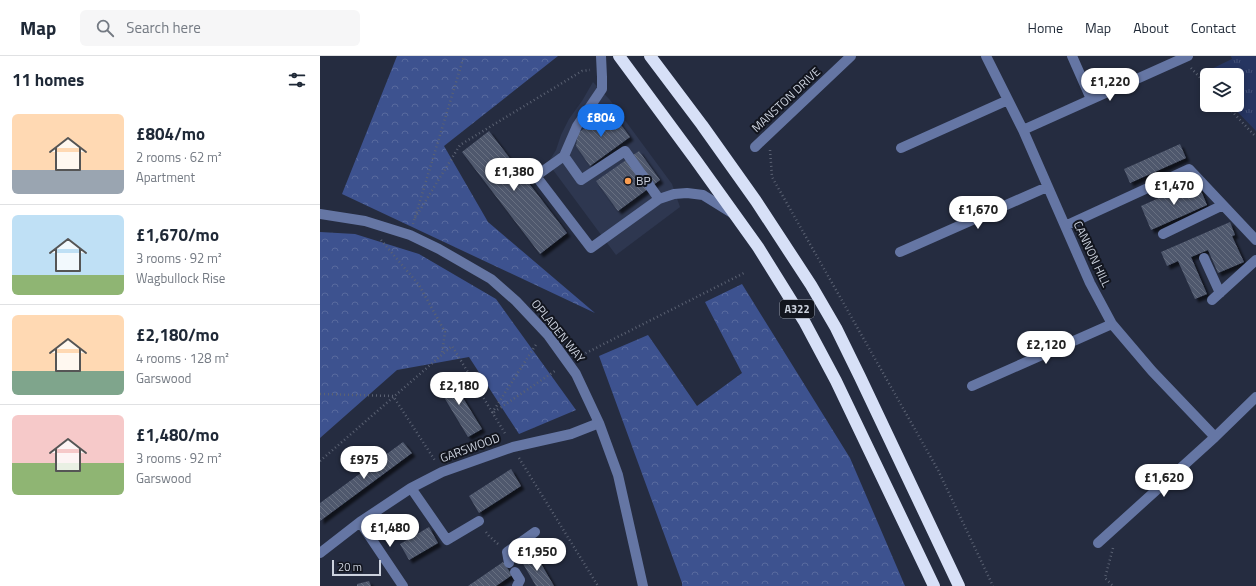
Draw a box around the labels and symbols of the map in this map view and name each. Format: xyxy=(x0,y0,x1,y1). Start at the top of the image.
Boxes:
street label: MANSTON DRIVE xyxy=(747,62,825,137)
pin: £1,220 xyxy=(1077,68,1143,102)
pin: £804 xyxy=(577,104,625,138)
pin: £1,380 xyxy=(481,158,547,192)
place label: BP xyxy=(636,171,651,190)
pin: £1,470 xyxy=(1141,172,1207,206)
marker: BP xyxy=(623,176,633,186)
pin: £1,670 xyxy=(945,196,1011,230)
street label: CANNON HILL xyxy=(1069,218,1116,290)
street label: OPLADEN WAY xyxy=(527,295,590,367)
road number: A322 xyxy=(780,300,814,318)
pin: £2,120 xyxy=(1013,331,1079,365)
pin: £2,180 xyxy=(426,372,492,406)
street label: GARSWOOD xyxy=(437,428,503,467)
pin: £975 xyxy=(340,446,388,480)
pin: £1,620 xyxy=(1131,464,1197,498)
pin: £1,480 xyxy=(357,514,423,548)
pin: £1,950 xyxy=(504,538,570,572)
scale bar xyxy=(332,558,381,577)

